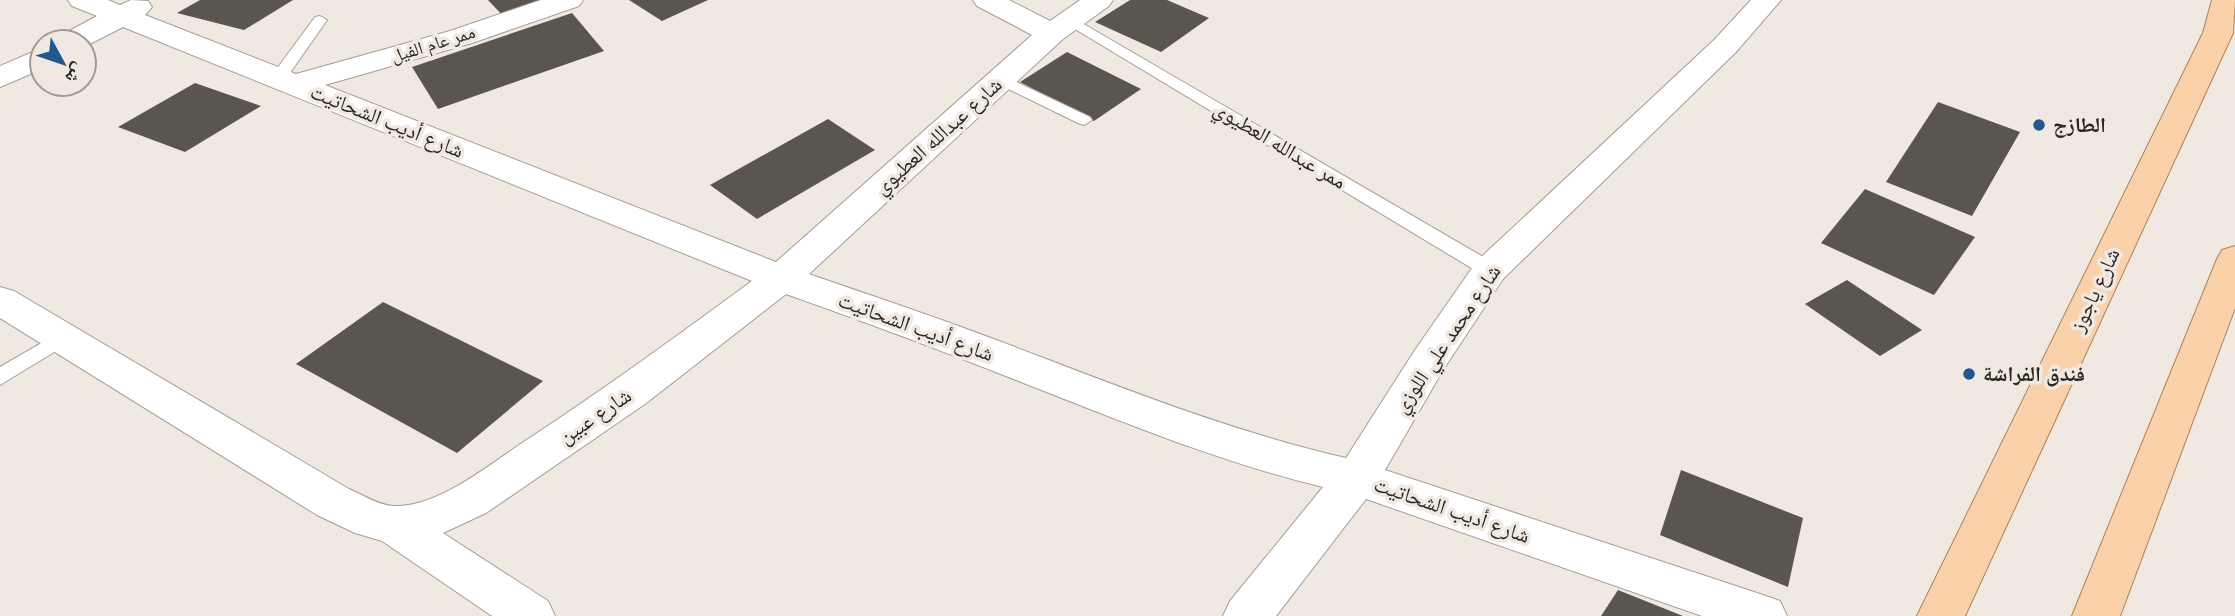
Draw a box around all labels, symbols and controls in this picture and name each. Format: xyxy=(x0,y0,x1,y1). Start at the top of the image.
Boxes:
street label: ممر عام الفيل xyxy=(388,20,478,68)
north arrow xyxy=(28,28,98,98)
text: ش xyxy=(60,58,92,89)
street label: شارع عبدالله العطيوي xyxy=(868,71,1010,203)
street label: شارع أديب الشحاتيت xyxy=(306,77,468,164)
street label: ممر عبدالله العطيوي xyxy=(1207,94,1351,198)
place label: الطازج xyxy=(2053,111,2106,138)
marker: الطازج xyxy=(2031,117,2047,133)
street label: شارع ياجوز xyxy=(2063,244,2126,337)
street label: شارع محمد علي اللوزي xyxy=(1387,259,1509,420)
street label: شارع أديب الشحاتيت xyxy=(835,286,998,367)
place label: فندق الفراشة xyxy=(1983,360,2085,387)
marker: فندق الفراشة xyxy=(1961,366,1977,382)
street label: شارع عبين xyxy=(553,381,636,450)
street label: شارع أديب الشحاتيت xyxy=(1371,470,1534,549)

